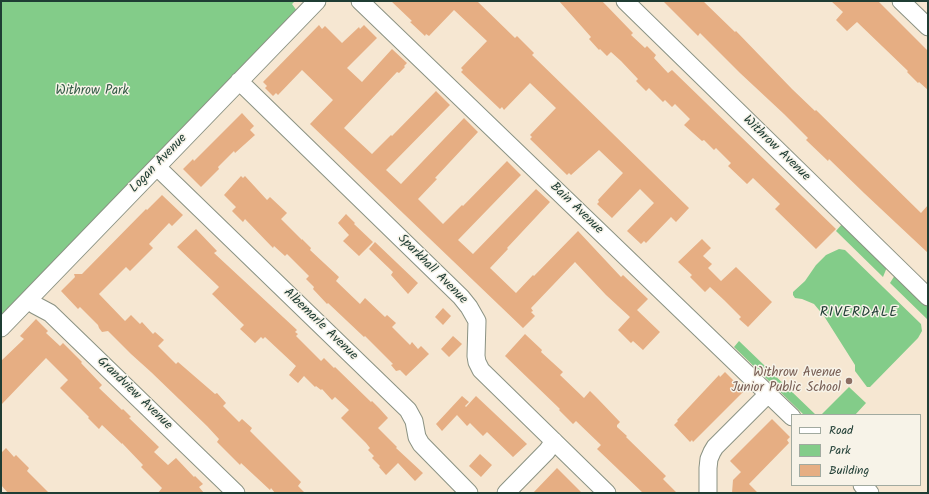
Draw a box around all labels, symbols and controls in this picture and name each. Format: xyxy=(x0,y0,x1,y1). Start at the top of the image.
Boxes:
park label: Withrow Park xyxy=(56,84,128,100)
street label: Withrow Avenue xyxy=(739,113,813,185)
street label: Logan Avenue xyxy=(127,131,191,197)
street label: Bain Avenue xyxy=(546,180,606,238)
street label: Sparkhall Avenue xyxy=(394,232,470,308)
street label: Albemarle Avenue xyxy=(280,286,360,364)
district label: RIVERDALE xyxy=(820,306,898,322)
street label: Grandview Avenue xyxy=(93,354,175,434)
place label: Withrow Avenue Junior Public School xyxy=(731,366,841,397)
marker: Withrow Avenue Junior Public School xyxy=(844,376,854,386)
legend xyxy=(791,414,921,486)
text: Road xyxy=(829,421,853,440)
text: Park xyxy=(829,441,851,460)
text: Building xyxy=(829,461,869,480)

